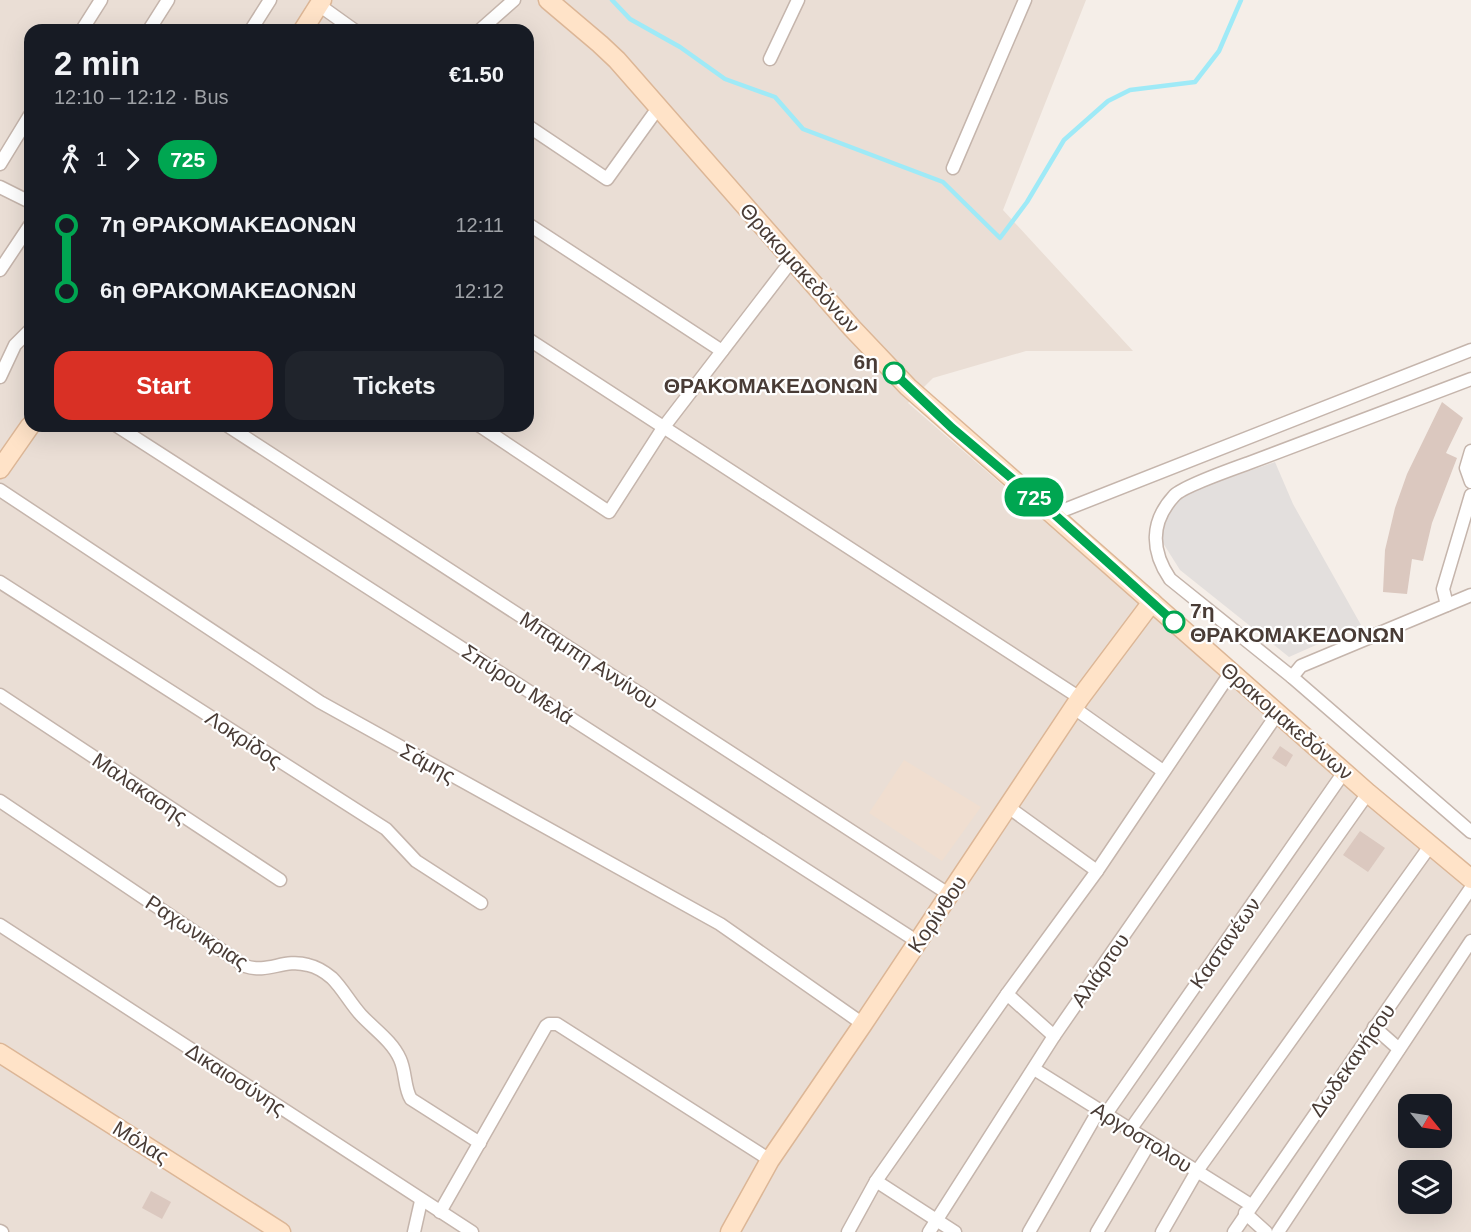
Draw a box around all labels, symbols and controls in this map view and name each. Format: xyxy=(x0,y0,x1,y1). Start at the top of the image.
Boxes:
text: 2 min xyxy=(54,45,140,82)
text: €1.50 xyxy=(449,62,504,87)
text: 12:10 – 12:12 · Bus xyxy=(54,86,229,108)
icon: walk xyxy=(54,143,87,176)
icon: forward xyxy=(116,143,149,176)
text: 1 xyxy=(96,148,107,170)
text: 725 xyxy=(170,148,205,171)
street label: Θρακομακεδόνων xyxy=(736,198,864,338)
text: 7η ΘΡΑΚΟΜΑΚΕΔΟΝΩΝ xyxy=(100,212,356,237)
text: 12:11 xyxy=(455,214,504,236)
text: 6η ΘΡΑΚΟΜΑΚΕΔΟΝΩΝ xyxy=(100,278,356,303)
text: 12:12 xyxy=(454,280,504,302)
place label: 6η ΘΡΑΚΟΜΑΚΕΔΟΝΩΝ xyxy=(664,350,878,397)
button: Start xyxy=(54,351,273,420)
button: Tickets xyxy=(285,351,504,420)
marker: 6η ΘΡΑΚΟΜΑΚΕΔΟΝΩΝ xyxy=(883,362,905,384)
line badge: 725 xyxy=(1000,478,1068,516)
text: 725 xyxy=(1016,486,1052,509)
place label: 7η ΘΡΑΚΟΜΑΚΕΔΟΝΩΝ xyxy=(1190,599,1404,646)
street label: Μπαμπη Αννίνου xyxy=(516,607,662,713)
marker: 7η ΘΡΑΚΟΜΑΚΕΔΟΝΩΝ xyxy=(1163,611,1185,633)
street label: Σπύρου Μελά xyxy=(458,639,578,729)
street label: Θρακομακεδόνων xyxy=(1216,657,1358,785)
street label: Λοκρίδος xyxy=(202,706,286,772)
street label: Σάμης xyxy=(397,739,459,787)
street label: Μαλακασης xyxy=(88,748,192,828)
street label: Κορίνθου xyxy=(903,871,971,957)
street label: Ραχωνικριας xyxy=(141,890,253,974)
street label: Καστανέων xyxy=(1185,893,1265,993)
street label: Αλιάρτου xyxy=(1066,929,1134,1011)
street label: Δωδεκανήσου xyxy=(1305,999,1399,1121)
street label: Δικαιοσύνης xyxy=(182,1038,290,1120)
north arrow xyxy=(1398,1094,1452,1148)
map controls xyxy=(1398,1094,1452,1214)
street label: Αργοστολου xyxy=(1088,1097,1196,1177)
street label: Μόλας xyxy=(109,1116,173,1168)
button: layers xyxy=(1398,1160,1452,1214)

